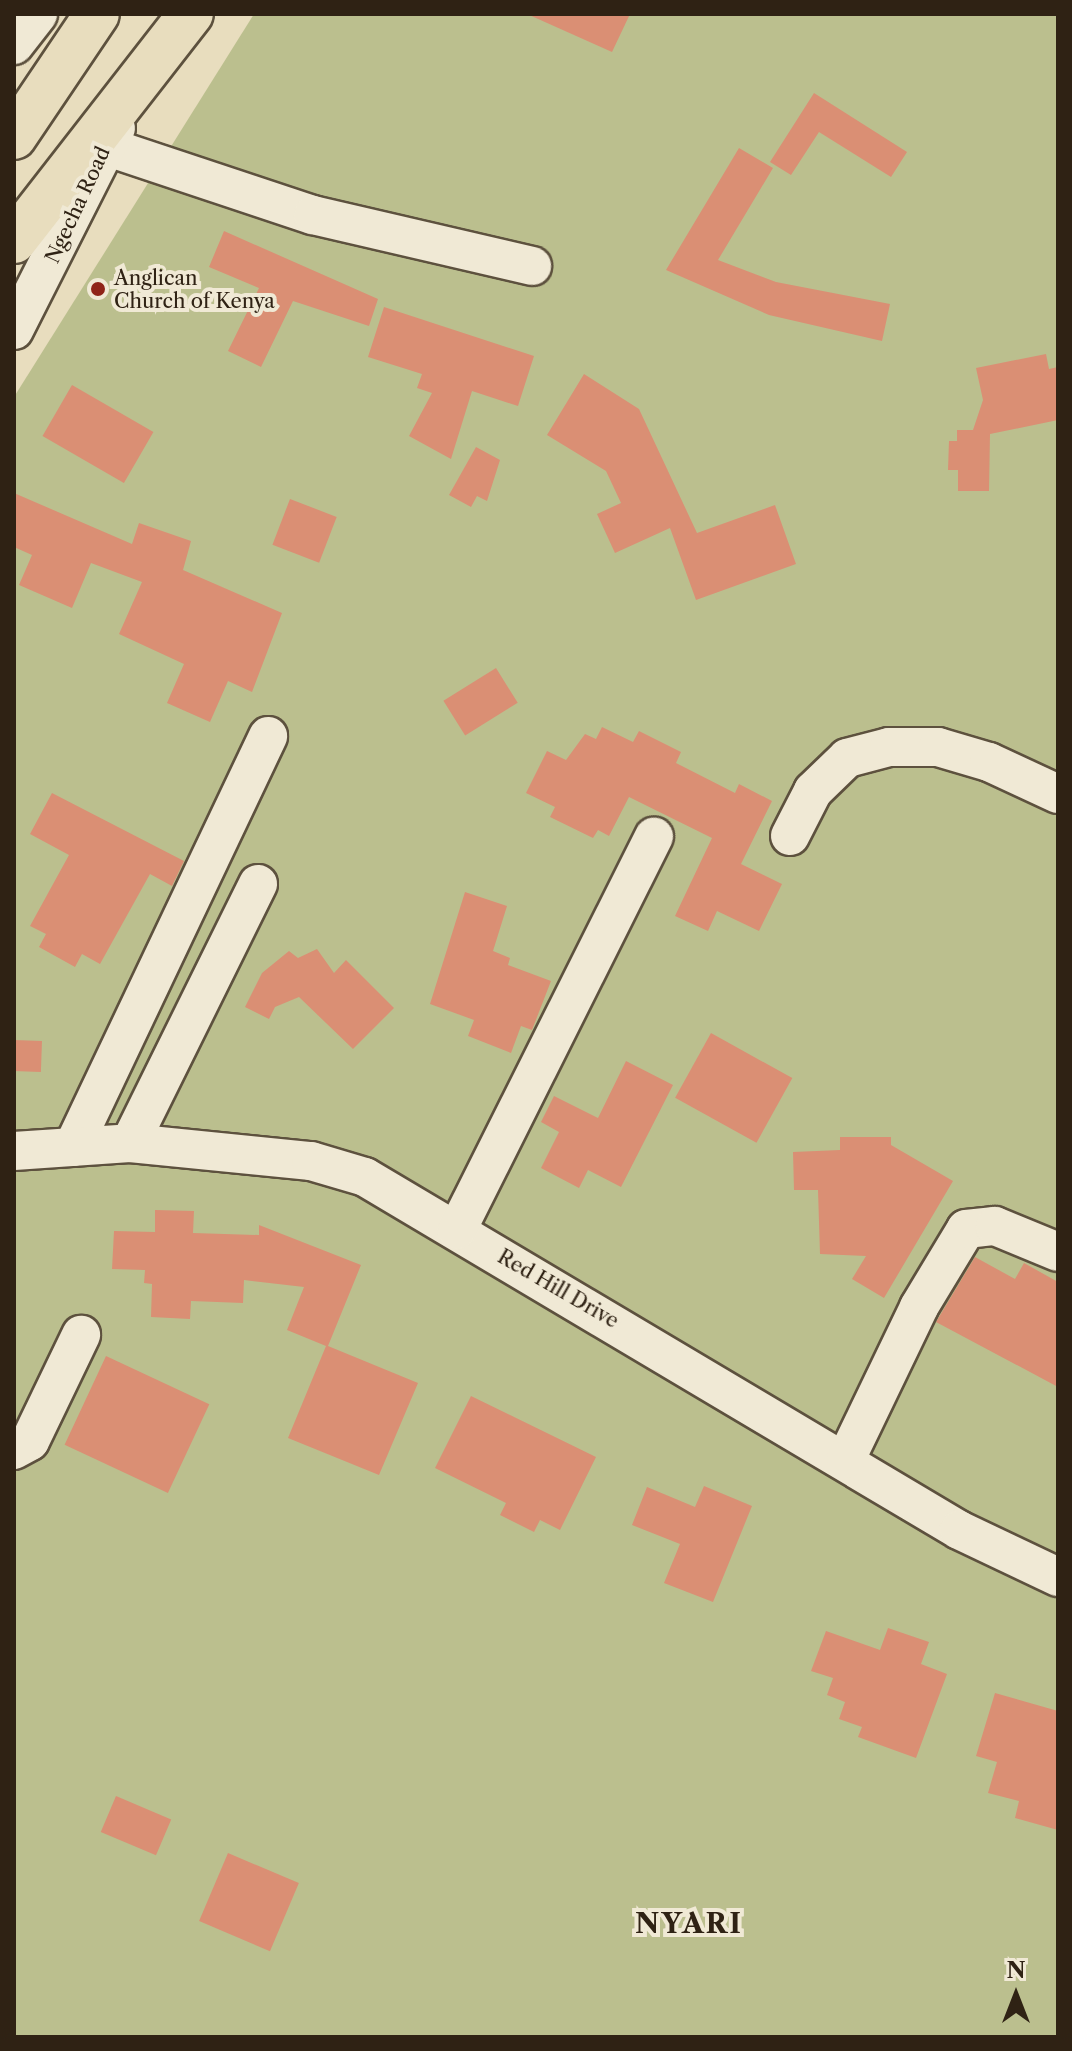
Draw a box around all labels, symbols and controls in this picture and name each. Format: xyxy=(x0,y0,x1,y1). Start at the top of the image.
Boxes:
street label: Ngecha Road xyxy=(40,143,116,267)
place label: Anglican Church of Kenya xyxy=(114,266,275,313)
marker: Anglican Church of Kenya xyxy=(89,280,107,298)
street label: Red Hill Drive xyxy=(493,1245,623,1333)
district label: NYARI xyxy=(635,1906,743,1940)
north arrow xyxy=(976,1955,1056,2035)
text: N xyxy=(1006,1957,1026,1984)

